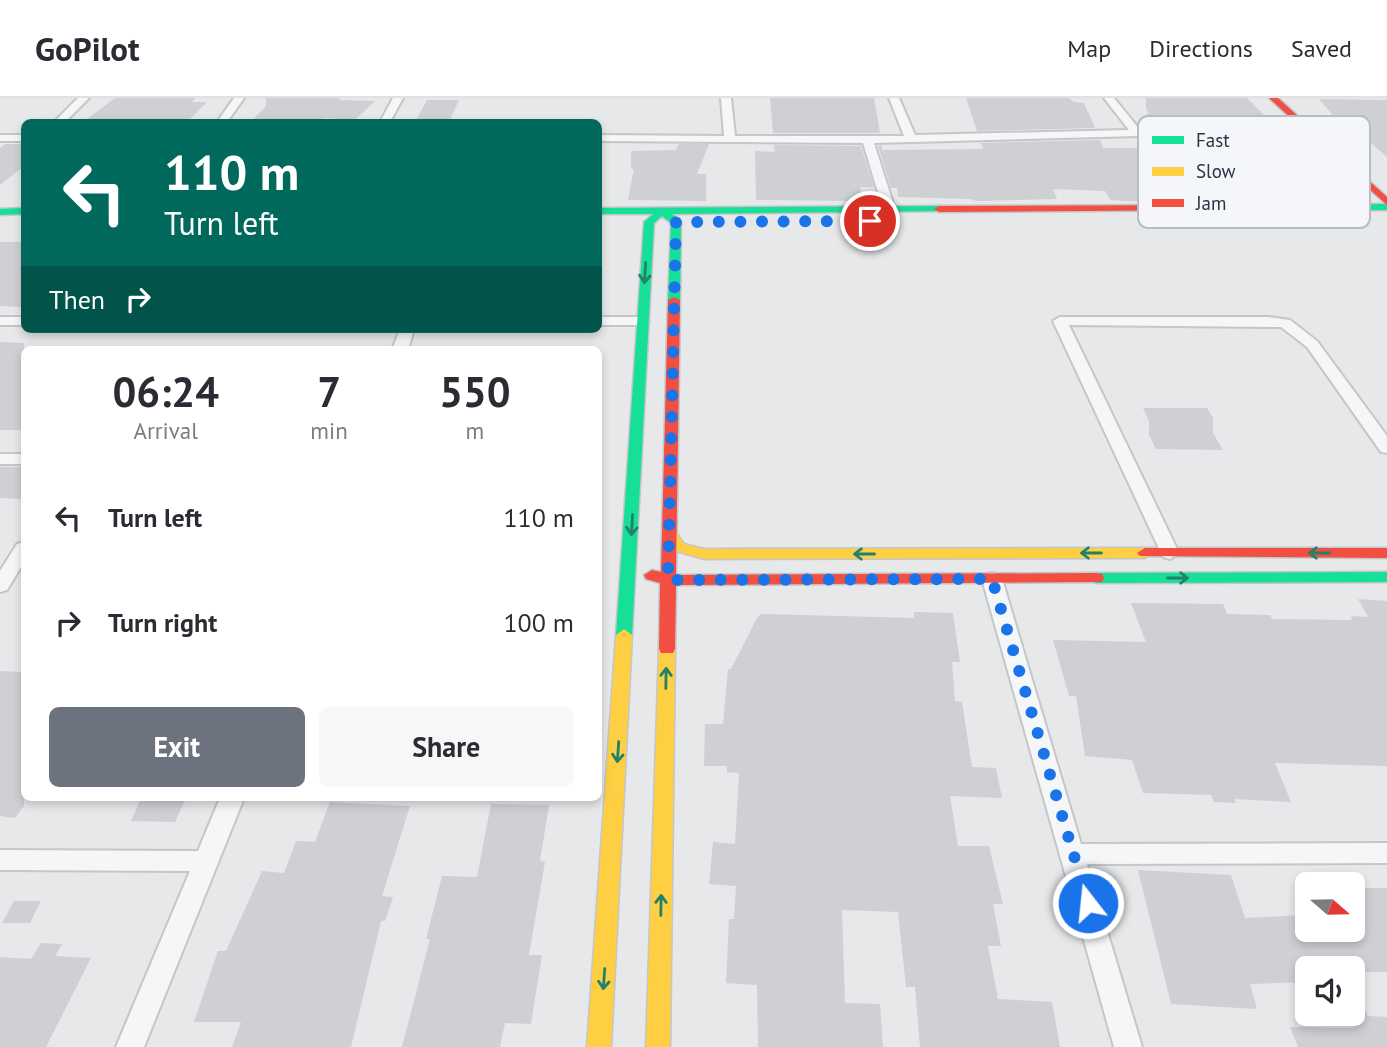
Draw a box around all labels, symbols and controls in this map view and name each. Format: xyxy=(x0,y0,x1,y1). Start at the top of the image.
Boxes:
text: GoPilot xyxy=(35,27,140,70)
text: Map xyxy=(1067,33,1111,64)
text: Directions xyxy=(1149,33,1253,64)
text: Saved xyxy=(1291,33,1352,64)
legend xyxy=(1138,116,1370,228)
text: Fast xyxy=(1196,128,1230,152)
text: 110 m xyxy=(164,140,299,204)
icon: left xyxy=(49,147,140,238)
text: Slow xyxy=(1196,159,1236,183)
pin xyxy=(840,191,900,251)
text: Jam xyxy=(1195,191,1226,215)
text: Turn left xyxy=(164,202,279,244)
icon: arrive xyxy=(851,202,889,240)
one-way arrow xyxy=(638,261,651,284)
icon: right xyxy=(119,280,157,318)
text: Then xyxy=(49,283,105,316)
text: 06:24 xyxy=(112,364,219,419)
text: 7 xyxy=(317,364,341,419)
text: 550 xyxy=(439,364,511,419)
text: Arrival xyxy=(133,416,198,445)
text: min xyxy=(310,416,348,445)
text: m xyxy=(466,416,484,445)
icon: left xyxy=(49,499,87,537)
text: Turn left xyxy=(108,501,202,534)
text: 110 m xyxy=(503,501,574,534)
one-way arrow xyxy=(626,513,639,536)
one-way arrow xyxy=(1080,546,1103,560)
one-way arrow xyxy=(1308,546,1331,560)
one-way arrow xyxy=(853,547,876,560)
one-way arrow xyxy=(1166,571,1189,585)
icon: right xyxy=(49,604,87,642)
text: Turn right xyxy=(108,606,217,639)
text: 100 m xyxy=(503,606,574,639)
one-way arrow xyxy=(659,667,673,690)
button: Exit xyxy=(49,707,305,787)
button: Share xyxy=(319,707,574,787)
one-way arrow xyxy=(611,740,624,762)
position arrow xyxy=(1051,866,1125,940)
north arrow xyxy=(1295,872,1365,942)
map controls xyxy=(1295,872,1365,1026)
one-way arrow xyxy=(654,894,668,917)
button: sound xyxy=(1295,956,1365,1026)
one-way arrow xyxy=(597,967,610,990)

